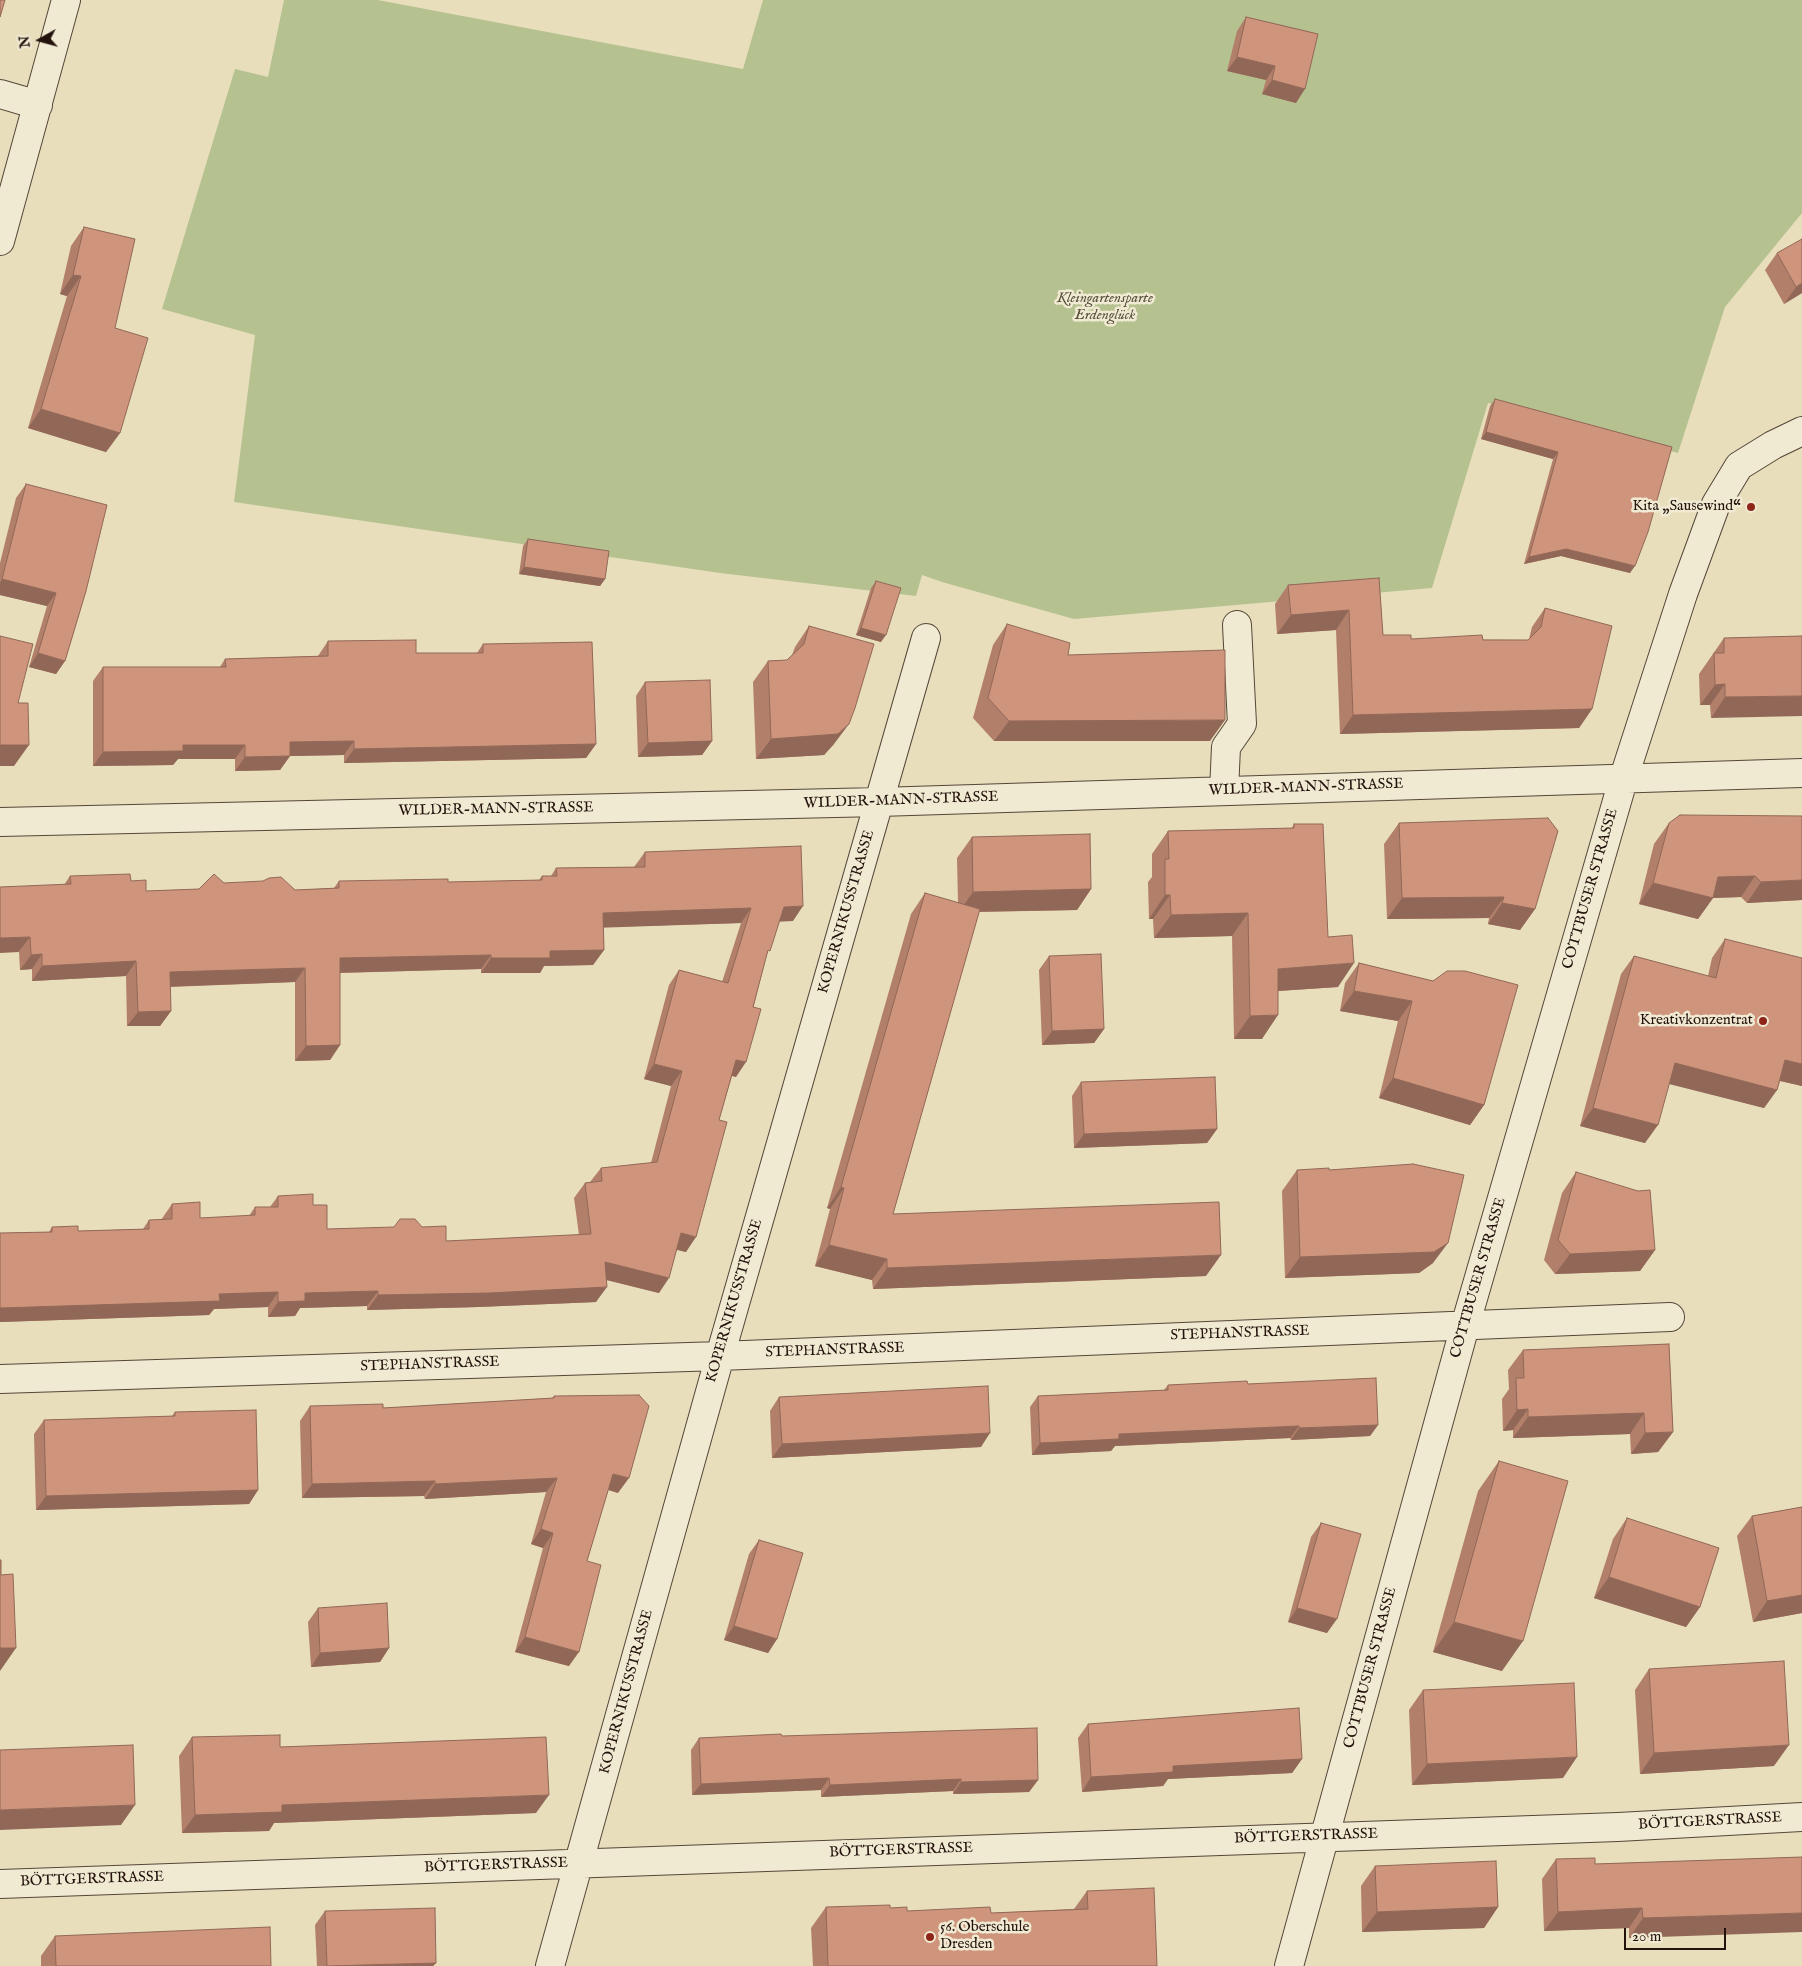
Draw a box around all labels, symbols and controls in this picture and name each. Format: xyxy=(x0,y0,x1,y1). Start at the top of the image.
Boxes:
north arrow xyxy=(15,15,65,65)
text: N xyxy=(15,35,35,49)
park label: Kleingartensparte Erdenglück xyxy=(1057,290,1153,325)
place label: Kita „Sausewind“ xyxy=(1632,498,1741,516)
marker: Kita „Sausewind“ xyxy=(1745,501,1757,513)
street label: WILDER-MANN-STRASSE xyxy=(1208,776,1404,800)
street label: WILDER-MANN-STRASSE xyxy=(803,789,999,813)
street label: WILDER-MANN-STRASSE xyxy=(398,799,594,821)
street label: COTTBUSER STRASSE xyxy=(1559,807,1623,971)
street label: KOPERNIKUSSTRASSE xyxy=(815,828,879,996)
place label: Kreativkonzentrat xyxy=(1640,1012,1753,1030)
marker: Kreativkonzentrat xyxy=(1757,1015,1769,1027)
street label: COTTBUSER STRASSE xyxy=(1447,1196,1511,1360)
street label: KOPERNIKUSSTRASSE xyxy=(703,1217,767,1385)
street label: STEPHANSTRASSE xyxy=(1170,1323,1310,1345)
street label: STEPHANSTRASSE xyxy=(765,1340,905,1362)
street label: STEPHANSTRASSE xyxy=(360,1354,500,1376)
street label: COTTBUSER STRASSE xyxy=(1341,1585,1401,1751)
street label: KOPERNIKUSSTRASSE xyxy=(596,1608,658,1776)
street label: BÖTTGERSTRASSE xyxy=(1638,1809,1782,1835)
street label: BÖTTGERSTRASSE xyxy=(1234,1825,1378,1849)
street label: BÖTTGERSTRASSE xyxy=(829,1839,973,1863)
street label: BÖTTGERSTRASSE xyxy=(424,1854,568,1878)
street label: BÖTTGERSTRASSE xyxy=(20,1868,164,1892)
scale bar xyxy=(1627,1918,1730,1950)
place label: 56. Oberschule Dresden xyxy=(940,1919,1029,1954)
text: 20 m xyxy=(1632,1927,1661,1946)
marker: 56. Oberschule Dresden xyxy=(924,1931,936,1943)

